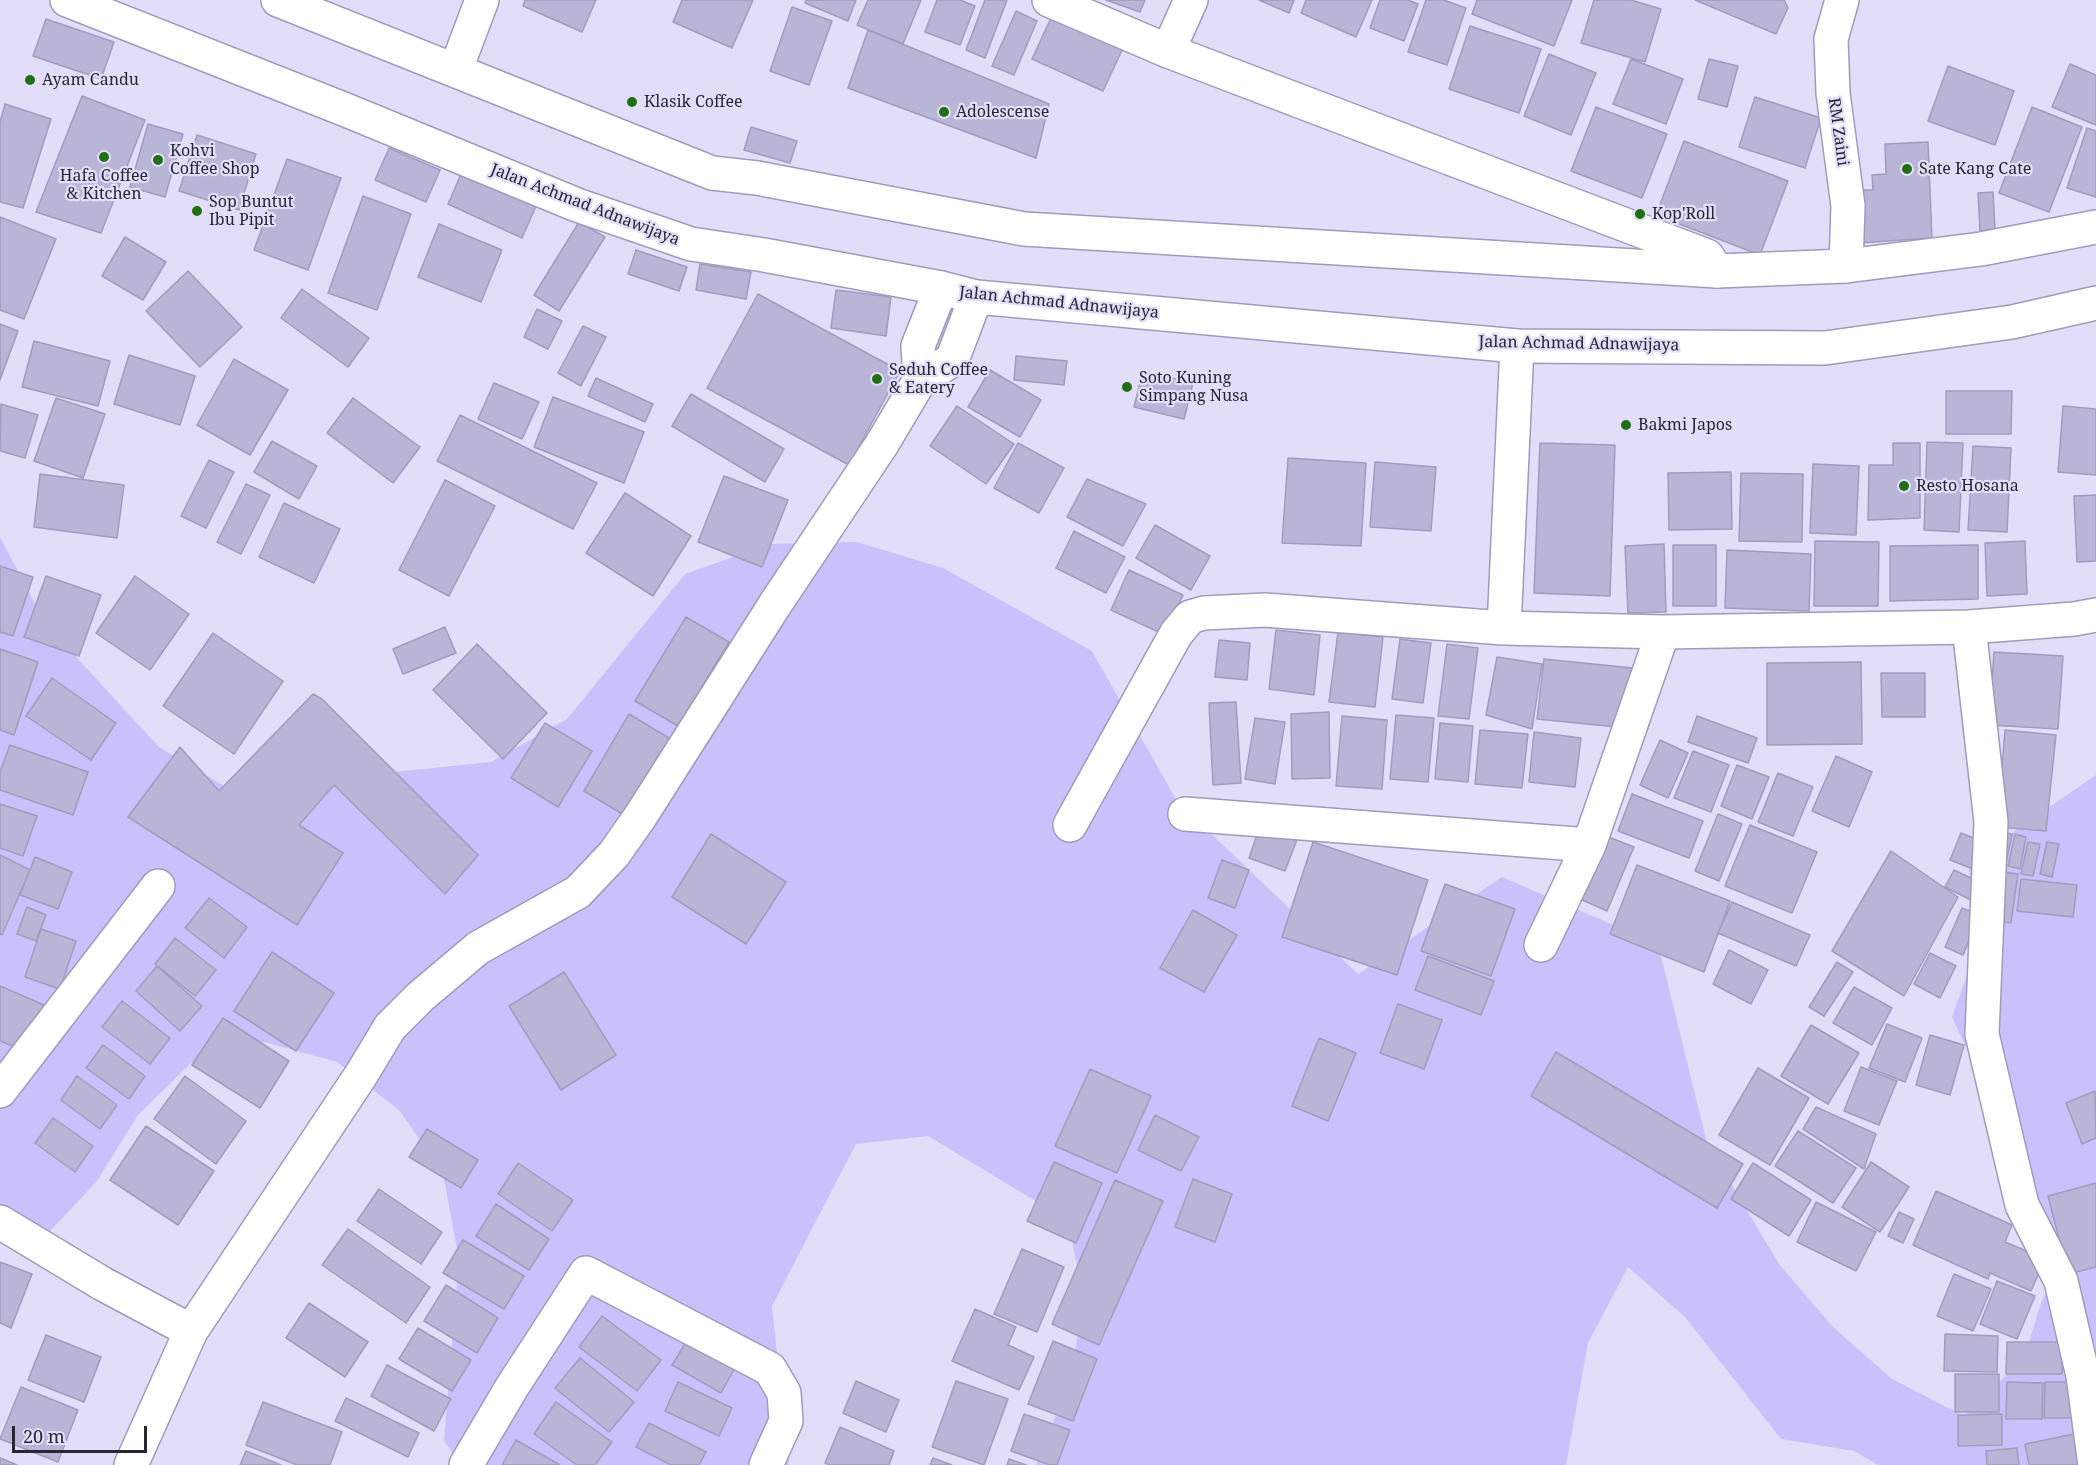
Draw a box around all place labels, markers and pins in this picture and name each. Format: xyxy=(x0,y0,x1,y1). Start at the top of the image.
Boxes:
place label: Ayam Candu xyxy=(42,70,139,90)
marker: Ayam Candu xyxy=(23,73,37,87)
place label: Klasik Coffee xyxy=(644,92,743,112)
marker: Klasik Coffee xyxy=(625,95,639,109)
place label: Adolescense xyxy=(956,102,1049,122)
marker: Adolescense xyxy=(937,105,951,119)
place label: Kohvi Coffee Shop xyxy=(170,141,260,179)
marker: Hafa Coffee & Kitchen xyxy=(97,150,111,164)
marker: Kohvi Coffee Shop xyxy=(151,153,165,167)
place label: Sate Kang Cate xyxy=(1919,159,2031,179)
marker: Sate Kang Cate xyxy=(1900,162,1914,176)
place label: Hafa Coffee & Kitchen xyxy=(60,166,148,204)
place label: Sop Buntut Ibu Pipit xyxy=(209,192,293,230)
marker: Sop Buntut Ibu Pipit xyxy=(190,204,204,218)
place label: Kop'Roll xyxy=(1652,204,1715,224)
marker: Kop'Roll xyxy=(1633,207,1647,221)
place label: Seduh Coffee & Eatery xyxy=(889,360,988,398)
place label: Soto Kuning Simpang Nusa xyxy=(1139,368,1248,406)
marker: Seduh Coffee & Eatery xyxy=(870,372,884,386)
marker: Soto Kuning Simpang Nusa xyxy=(1120,380,1134,394)
place label: Bakmi Japos xyxy=(1638,415,1732,435)
marker: Bakmi Japos xyxy=(1619,418,1633,432)
place label: Resto Hosana xyxy=(1916,476,2019,496)
marker: Resto Hosana xyxy=(1897,479,1911,493)

